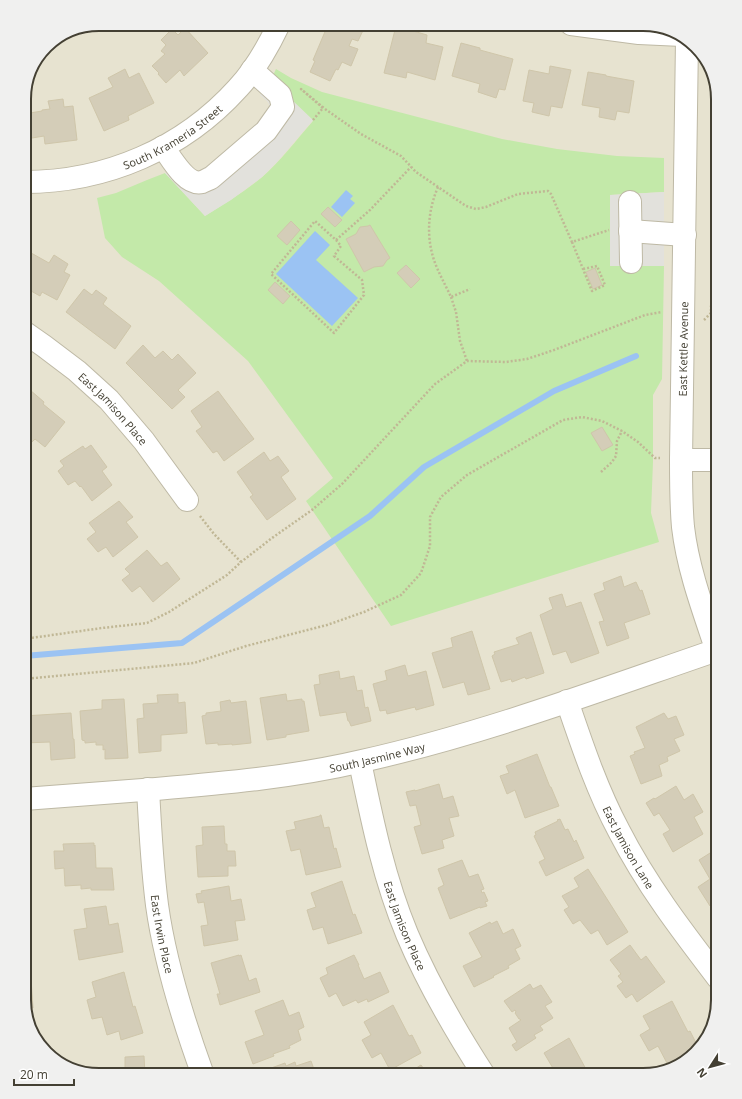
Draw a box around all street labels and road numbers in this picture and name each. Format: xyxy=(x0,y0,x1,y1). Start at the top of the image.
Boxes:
street label: South Krameria Street xyxy=(121,101,225,172)
street label: East Kettle Avenue xyxy=(675,301,691,397)
street label: East Jamison Place xyxy=(75,369,151,448)
street label: South Jasmine Way xyxy=(328,738,427,775)
street label: East Jamison Lane xyxy=(600,803,658,891)
street label: East Jamison Place xyxy=(381,879,430,973)
street label: East Irwin Place xyxy=(148,894,178,975)

